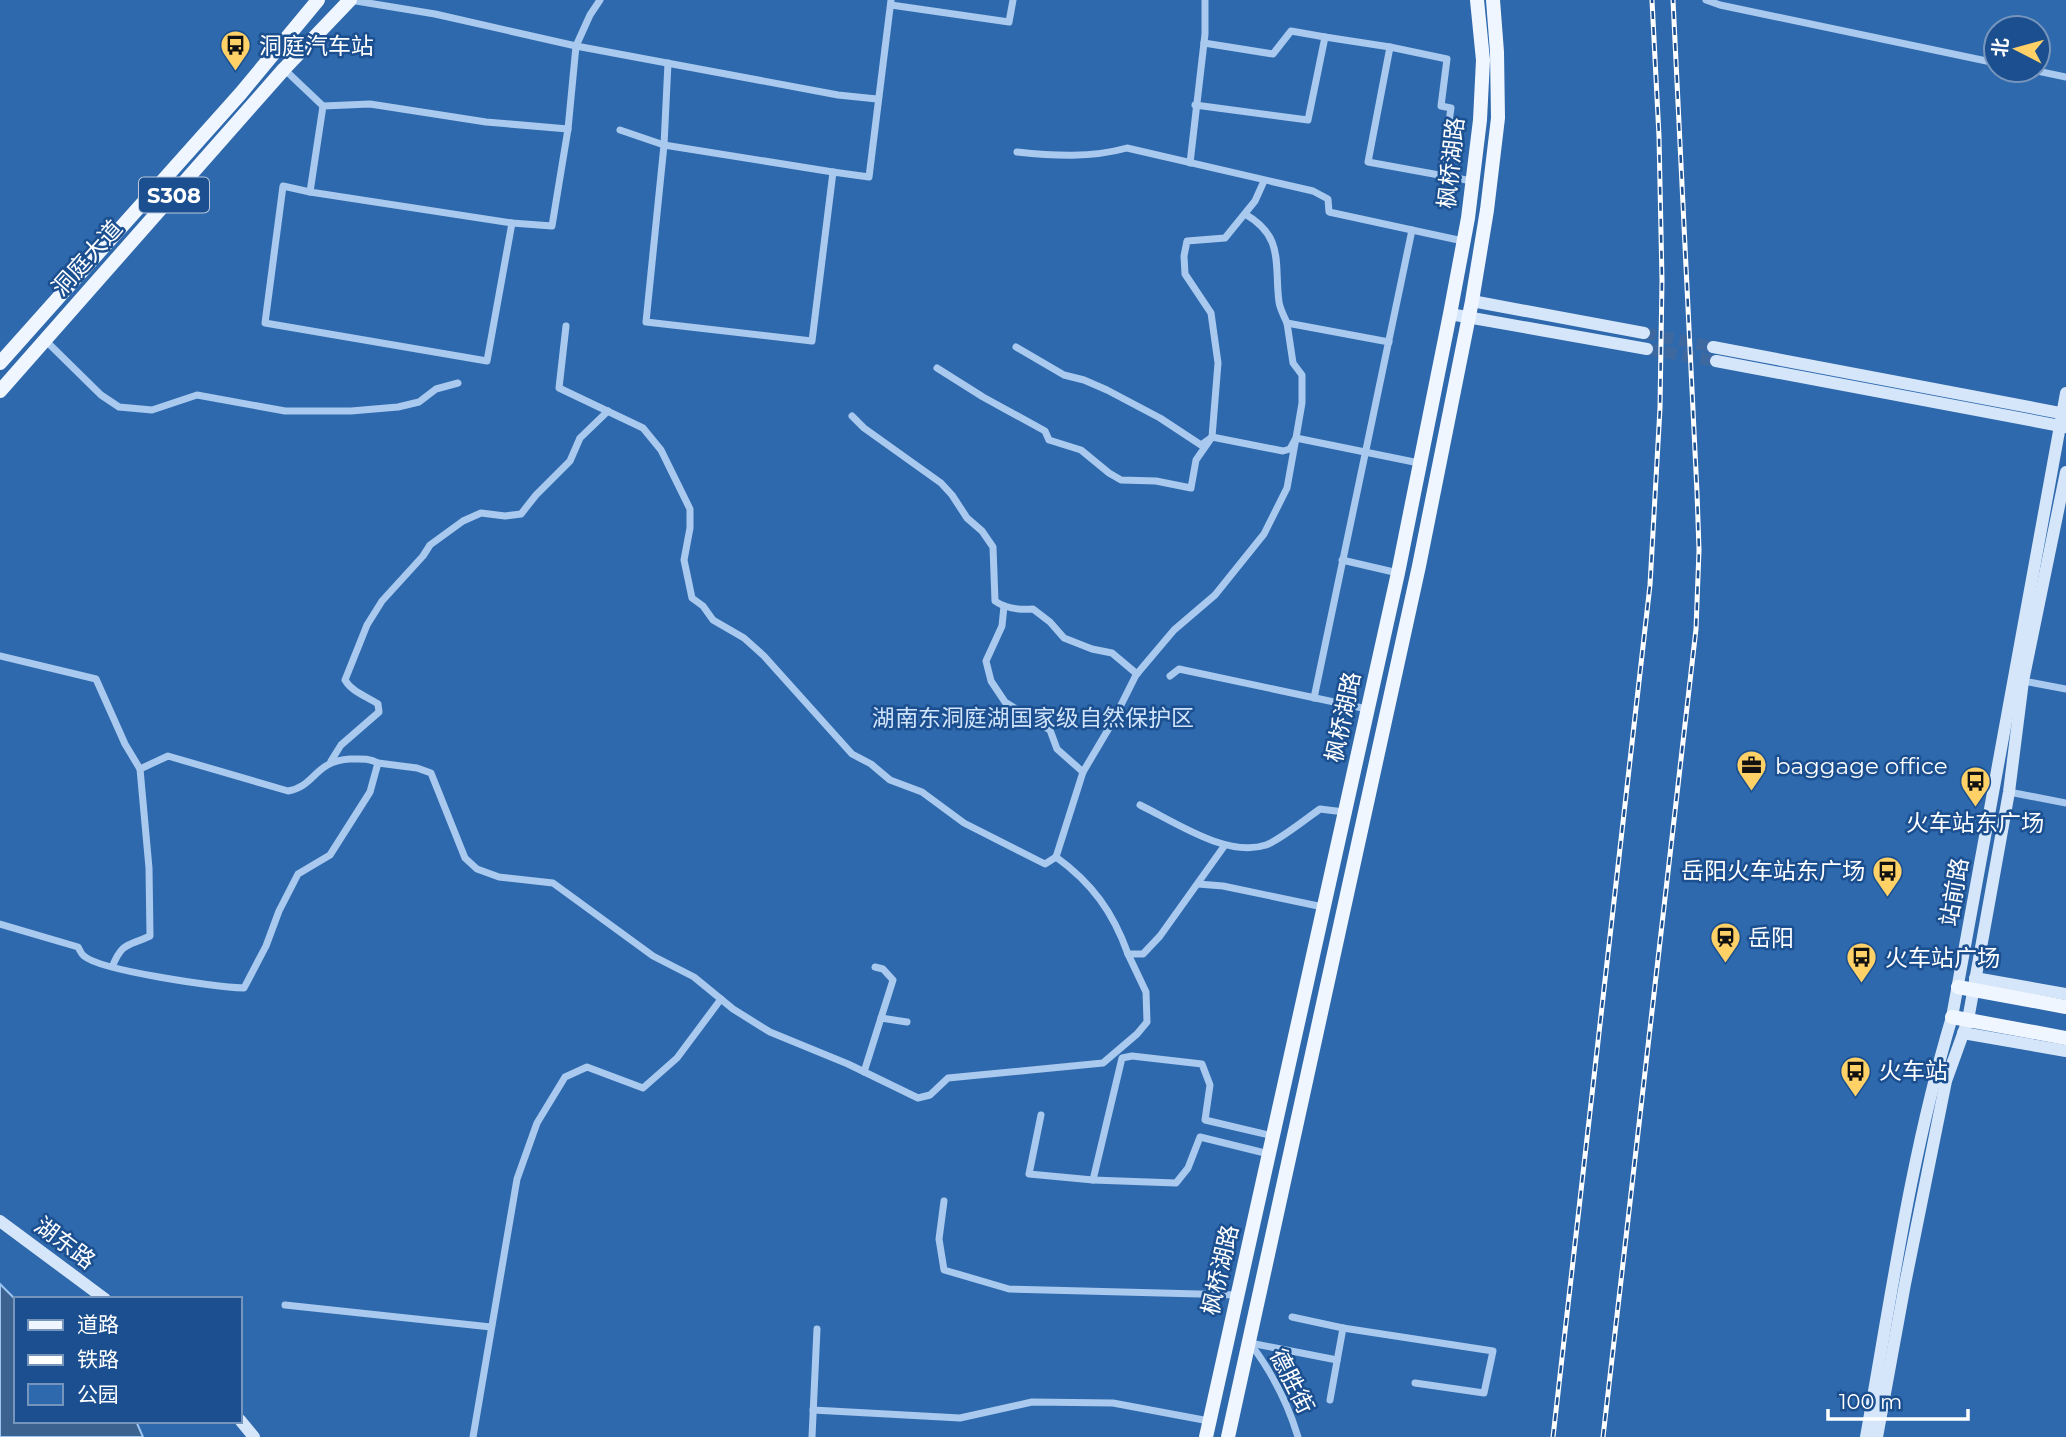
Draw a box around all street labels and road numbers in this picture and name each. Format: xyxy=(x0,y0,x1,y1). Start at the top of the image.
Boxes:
street label: 枫桥湖路 xyxy=(1432,116,1470,210)
road number: S308 xyxy=(139,178,209,212)
street label: 洞庭大道 xyxy=(46,214,128,302)
street label: 枫桥湖路 xyxy=(1320,669,1366,765)
street label: 站前路 xyxy=(1934,856,1974,928)
street label: 湖东路 xyxy=(29,1211,101,1275)
street label: 枫桥湖路 xyxy=(1196,1222,1244,1318)
street label: 德胜街 xyxy=(1264,1344,1320,1418)

